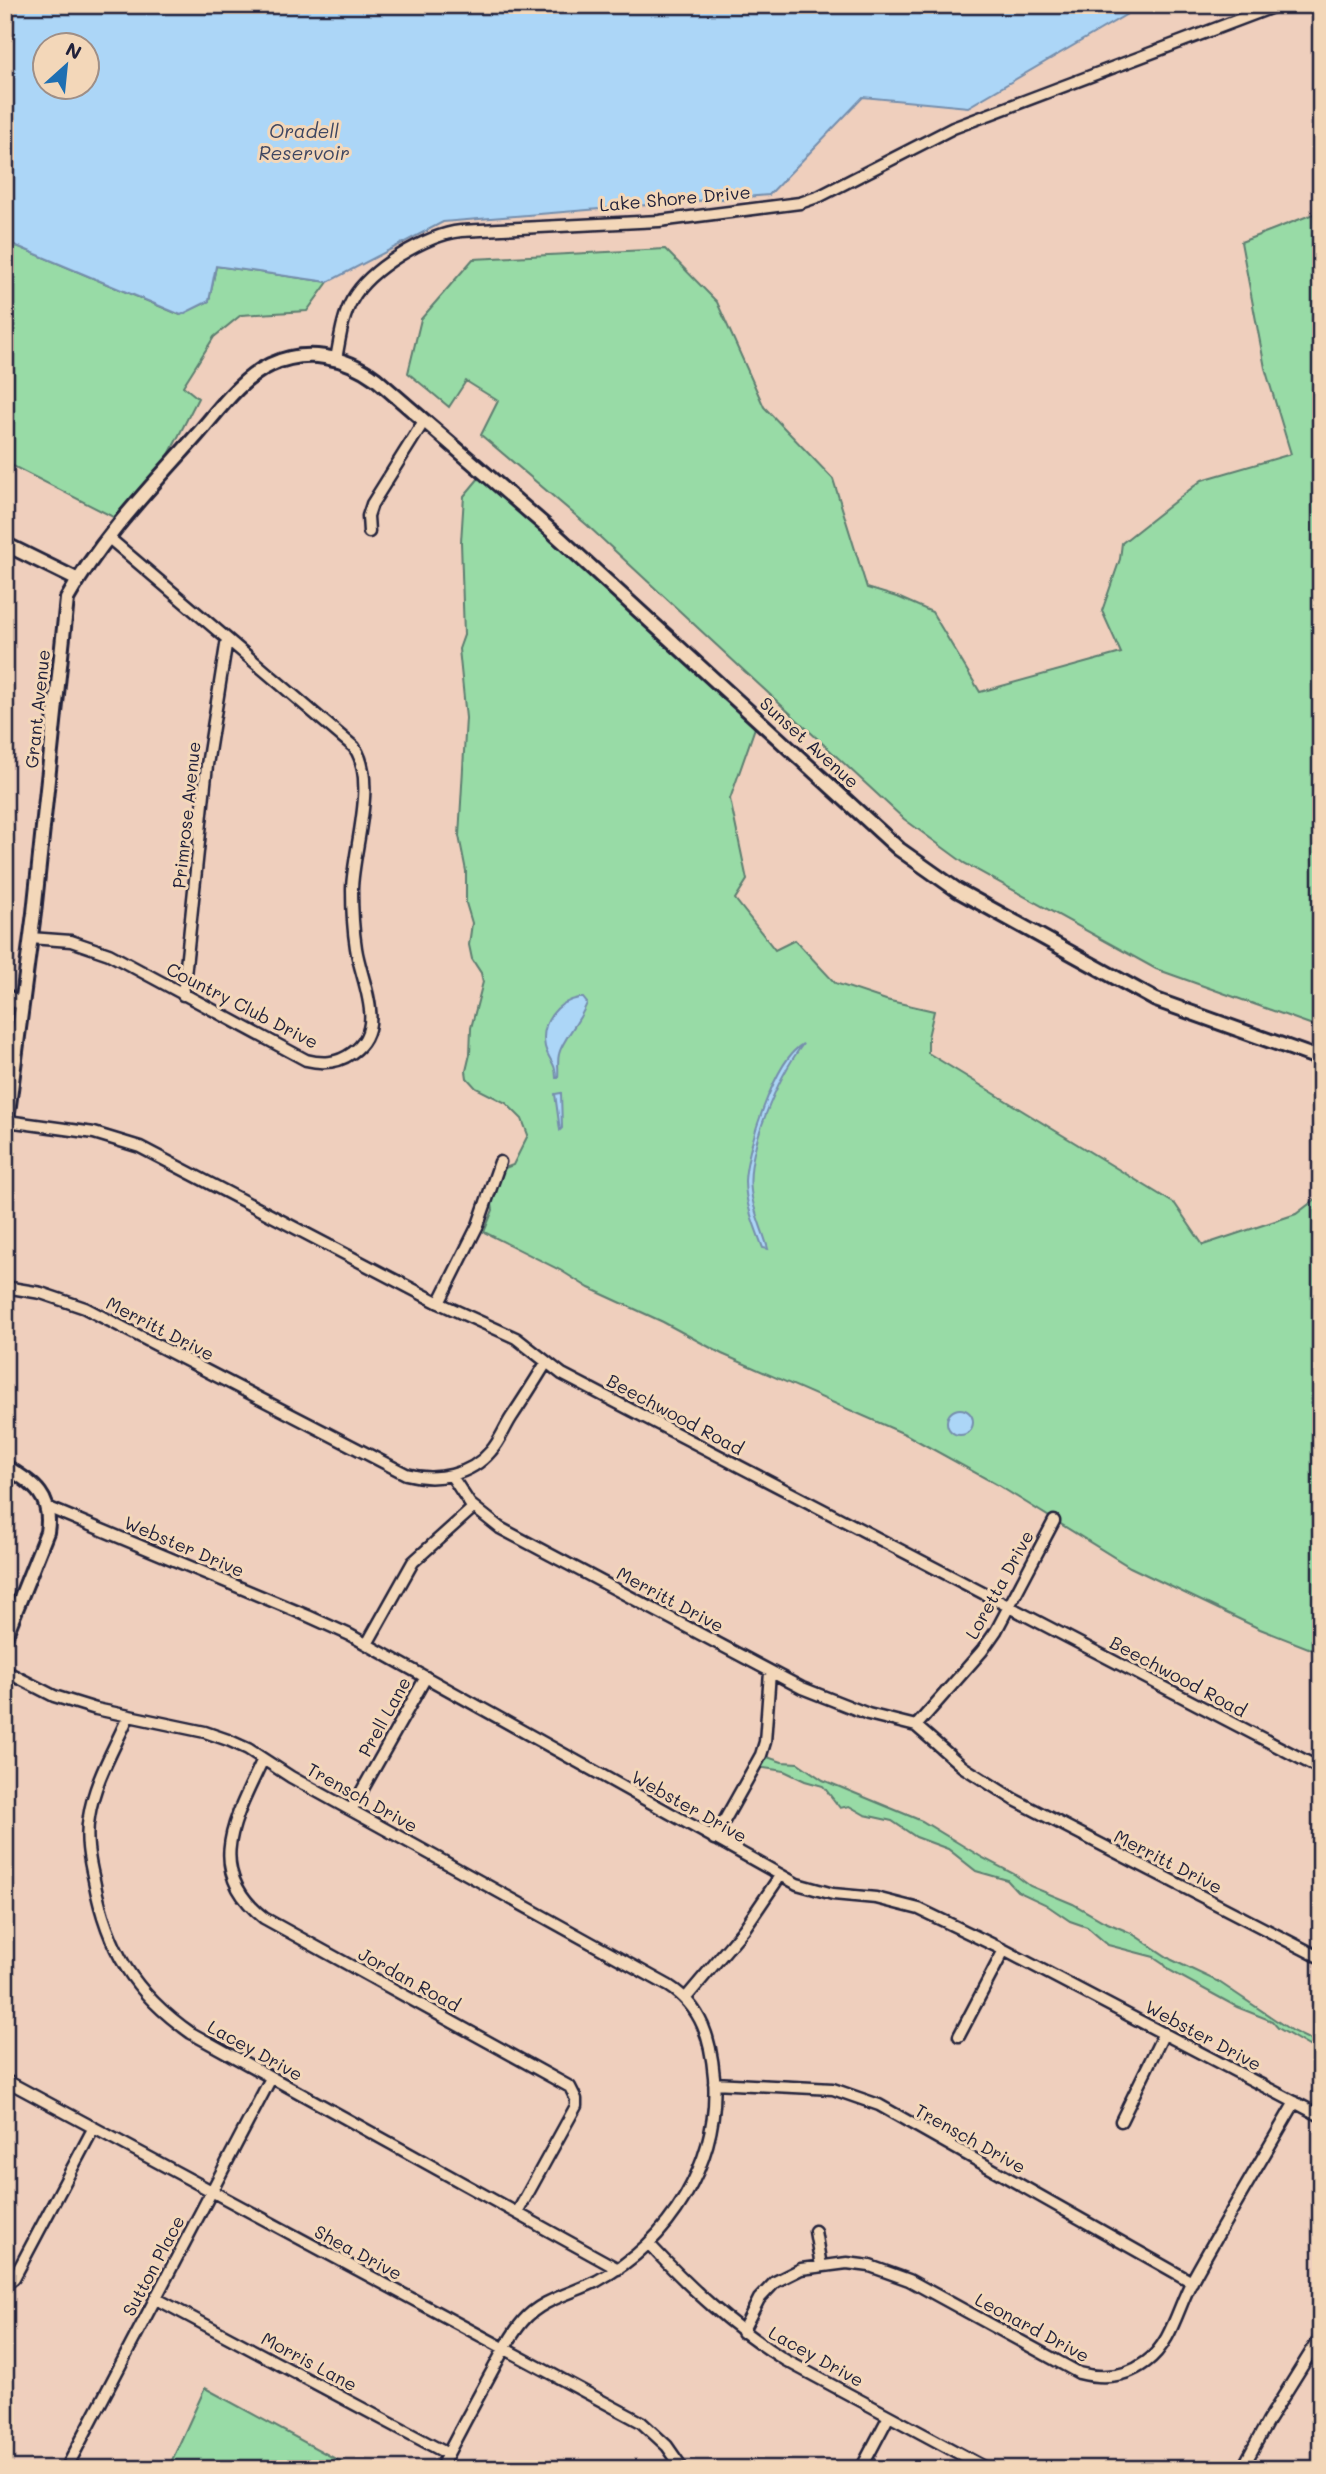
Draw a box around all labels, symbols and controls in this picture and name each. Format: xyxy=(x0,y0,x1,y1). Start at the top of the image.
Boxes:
north arrow xyxy=(32,32,102,102)
text: N xyxy=(62,36,86,65)
water label: Oradell Reservoir xyxy=(258,118,350,165)
street label: Lake Shore Drive xyxy=(598,179,751,217)
street label: Grant Avenue xyxy=(19,648,55,770)
street label: Sunset Avenue xyxy=(755,691,864,793)
street label: Primrose Avenue xyxy=(166,740,206,890)
street label: Country Club Drive xyxy=(162,956,323,1054)
street label: Merritt Drive xyxy=(102,1291,219,1366)
street label: Beechwood Road xyxy=(603,1368,748,1460)
street label: Webster Drive xyxy=(121,1510,248,1582)
street label: Loretta Drive xyxy=(959,1526,1039,1643)
street label: Merritt Drive xyxy=(613,1561,728,1637)
street label: Beechwood Road xyxy=(1106,1630,1251,1722)
street label: Prell Lane xyxy=(352,1672,416,1761)
street label: Trensch Drive xyxy=(303,1757,422,1837)
street label: Webster Drive xyxy=(627,1764,752,1848)
street label: Merritt Drive xyxy=(1110,1824,1227,1899)
street label: Jordan Road xyxy=(354,1941,465,2017)
street label: Webster Drive xyxy=(1141,1994,1266,2076)
street label: Lacey Drive xyxy=(204,2014,307,2086)
street label: Trensch Drive xyxy=(911,2098,1030,2178)
street label: Sutton Place xyxy=(117,2211,190,2320)
street label: Shea Drive xyxy=(310,2219,406,2285)
street label: Leonard Drive xyxy=(971,2287,1094,2367)
street label: Lacey Drive xyxy=(765,2320,868,2392)
street label: Morris Lane xyxy=(258,2326,361,2396)

